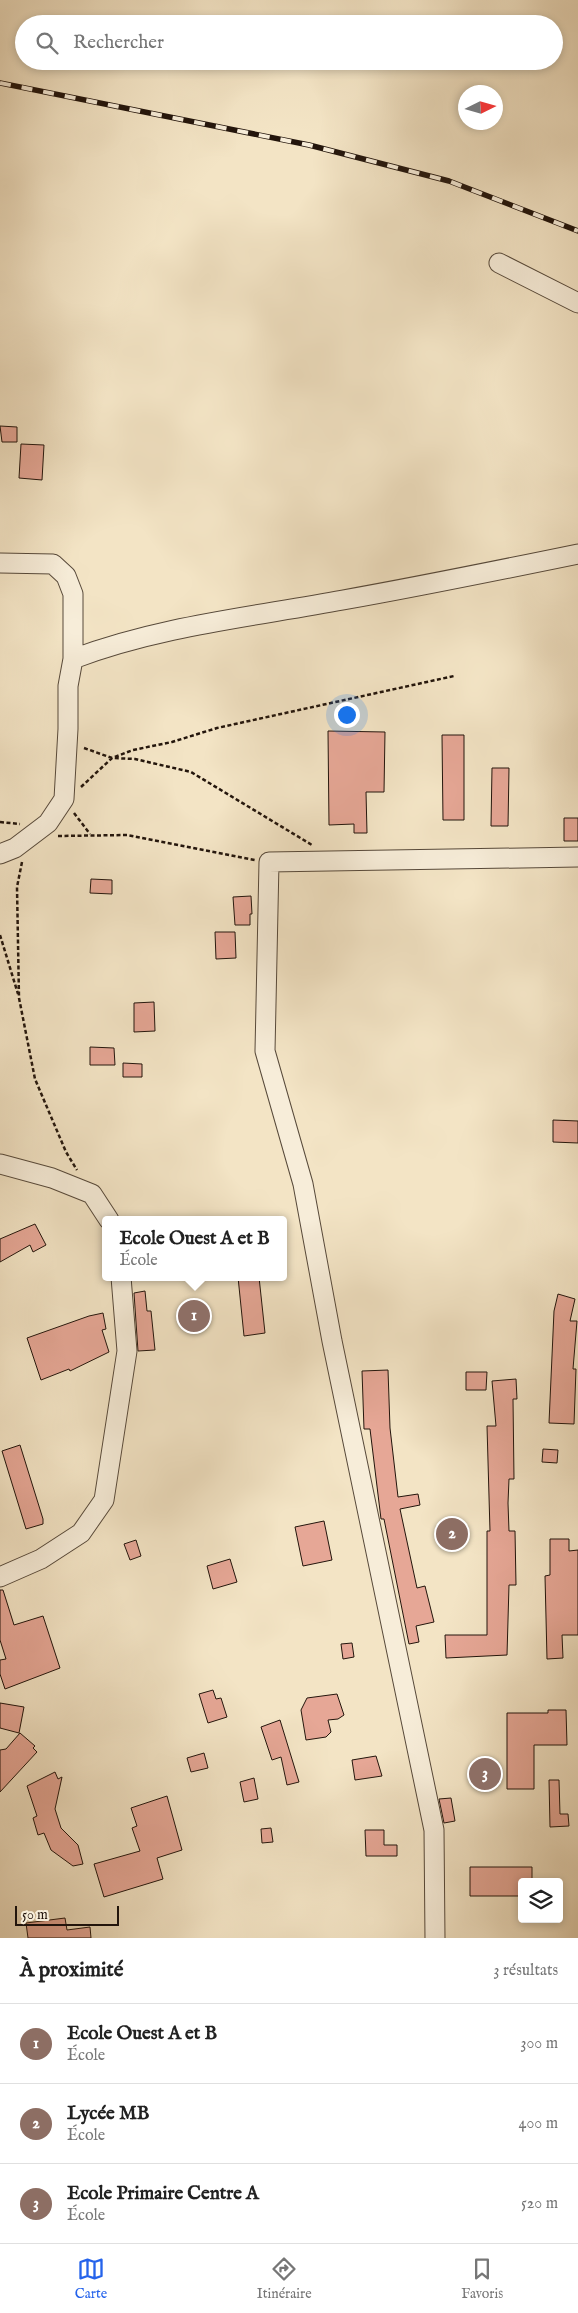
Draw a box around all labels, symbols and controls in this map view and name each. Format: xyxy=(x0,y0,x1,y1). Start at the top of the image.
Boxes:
search box xyxy=(15,15,563,70)
icon: search xyxy=(33,29,61,57)
text: Rechercher xyxy=(73,31,164,55)
north arrow xyxy=(458,85,503,130)
your location xyxy=(334,702,360,728)
popup xyxy=(102,1216,287,1281)
text: Ecole Ouest A et B xyxy=(119,1227,270,1251)
text: École xyxy=(119,1251,158,1271)
pin: 1 xyxy=(178,1297,210,1335)
pin: 2 xyxy=(436,1515,468,1553)
pin: 3 xyxy=(469,1755,501,1793)
map controls xyxy=(518,1878,563,1923)
button: layers xyxy=(518,1878,563,1923)
scale bar xyxy=(15,1903,119,1926)
text: 50 m xyxy=(22,1906,48,1924)
text: À proximité xyxy=(20,1957,123,1984)
text: 3 résultats xyxy=(493,1961,558,1981)
text: Ecole Ouest A et B xyxy=(67,2022,217,2046)
text: 1 xyxy=(33,2034,39,2054)
text: 300 m xyxy=(520,2034,558,2054)
text: École xyxy=(67,2046,105,2066)
text: Lycée MB xyxy=(67,2102,149,2126)
text: 2 xyxy=(32,2114,40,2134)
text: 400 m xyxy=(519,2114,558,2134)
text: École xyxy=(67,2126,105,2146)
text: Ecole Primaire Centre A xyxy=(67,2182,259,2206)
text: 3 xyxy=(33,2194,39,2214)
text: 520 m xyxy=(521,2194,558,2214)
text: École xyxy=(67,2206,105,2226)
tab: Carte xyxy=(75,2255,107,2303)
tab: Itinéraire xyxy=(257,2255,312,2303)
tab: Favoris xyxy=(461,2255,503,2303)

